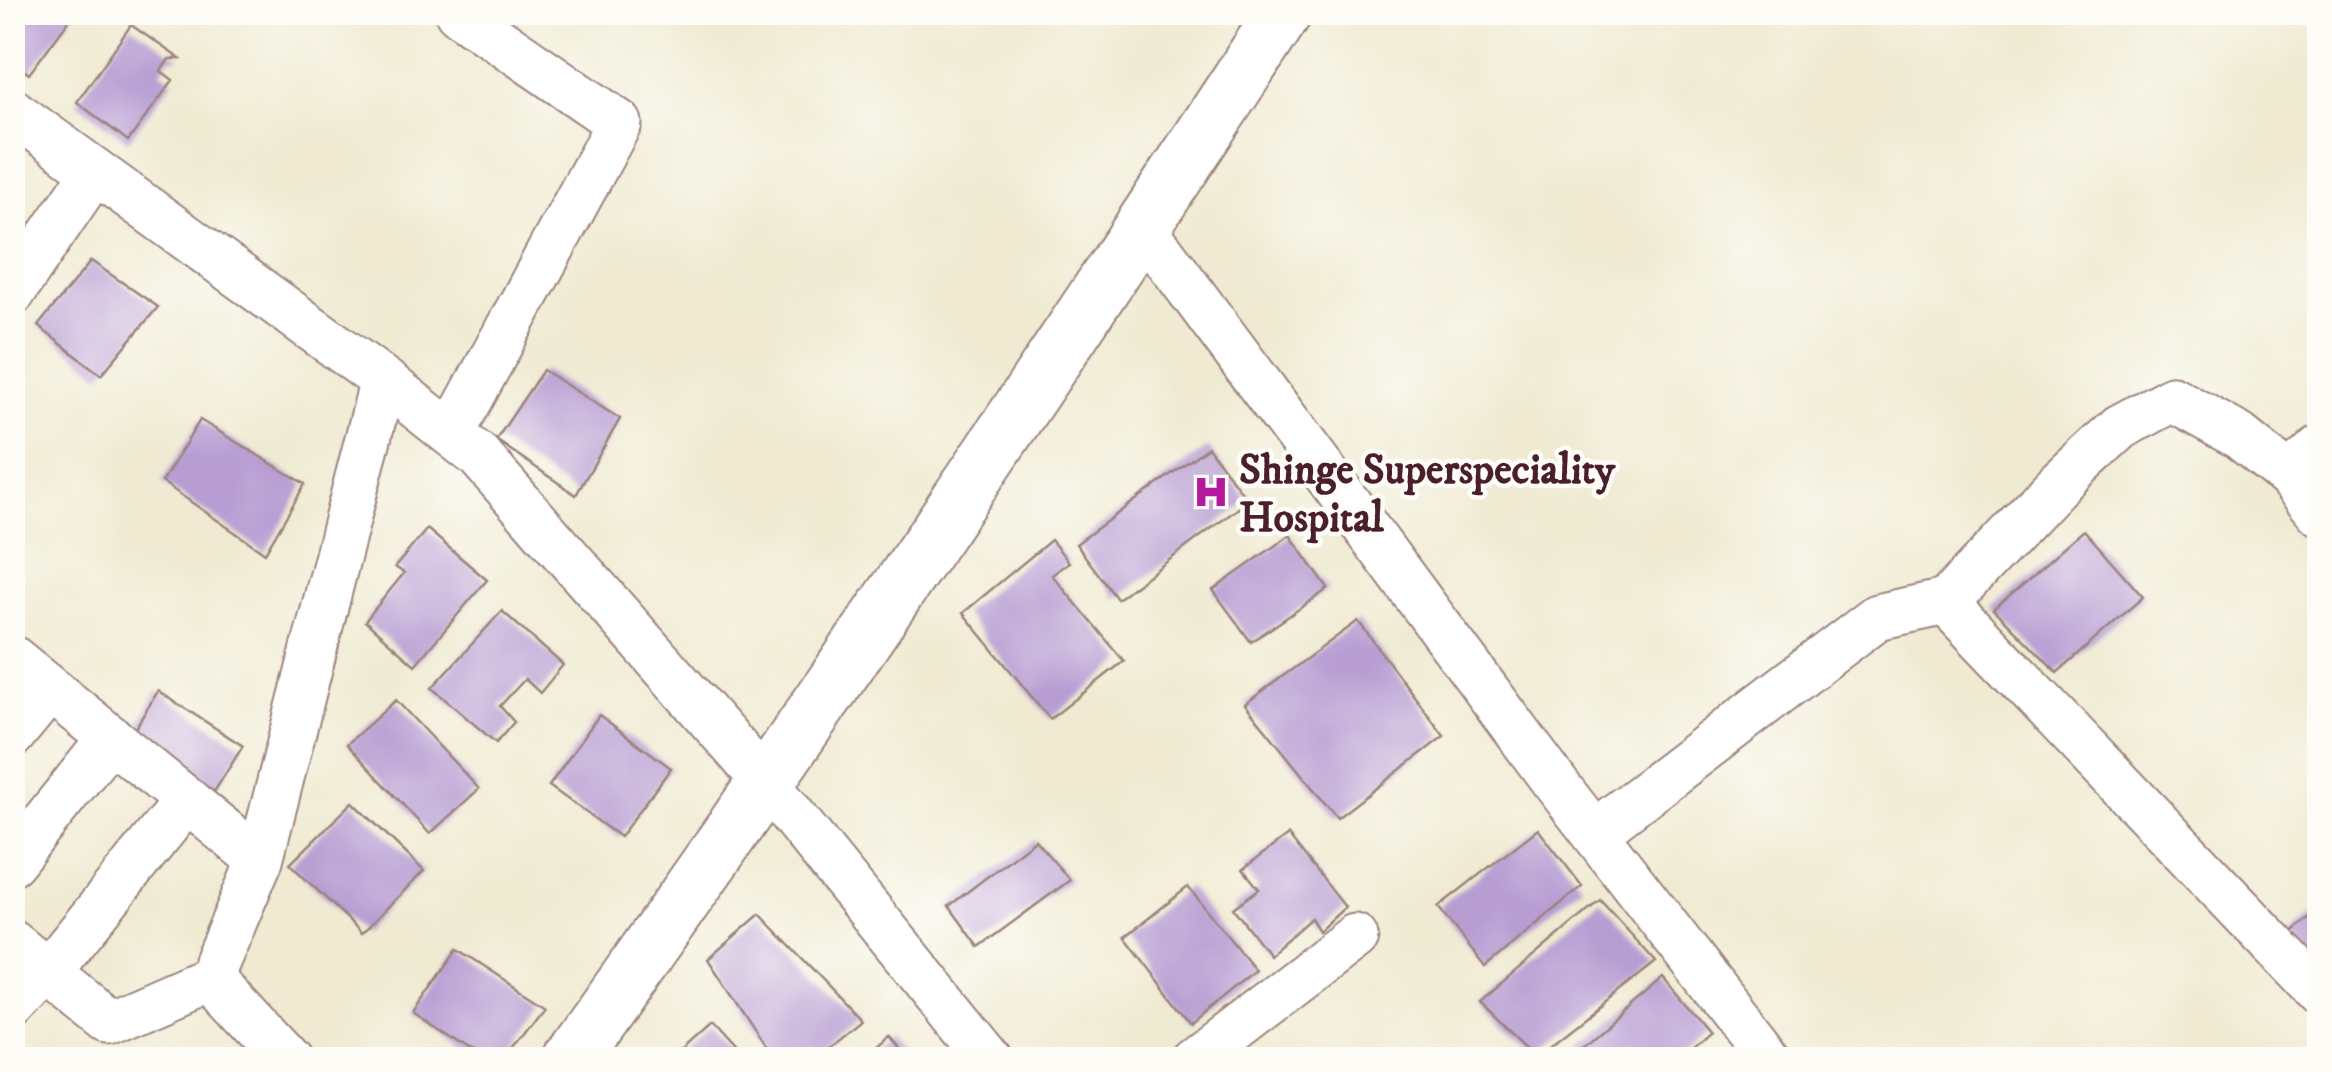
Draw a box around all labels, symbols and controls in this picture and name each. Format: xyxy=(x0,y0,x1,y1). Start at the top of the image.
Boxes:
place label: Shinge Superspeciality Hospital xyxy=(1239,445,1616,545)
hospital icon: Shinge Superspeciality Hospital xyxy=(1192,473,1230,511)

